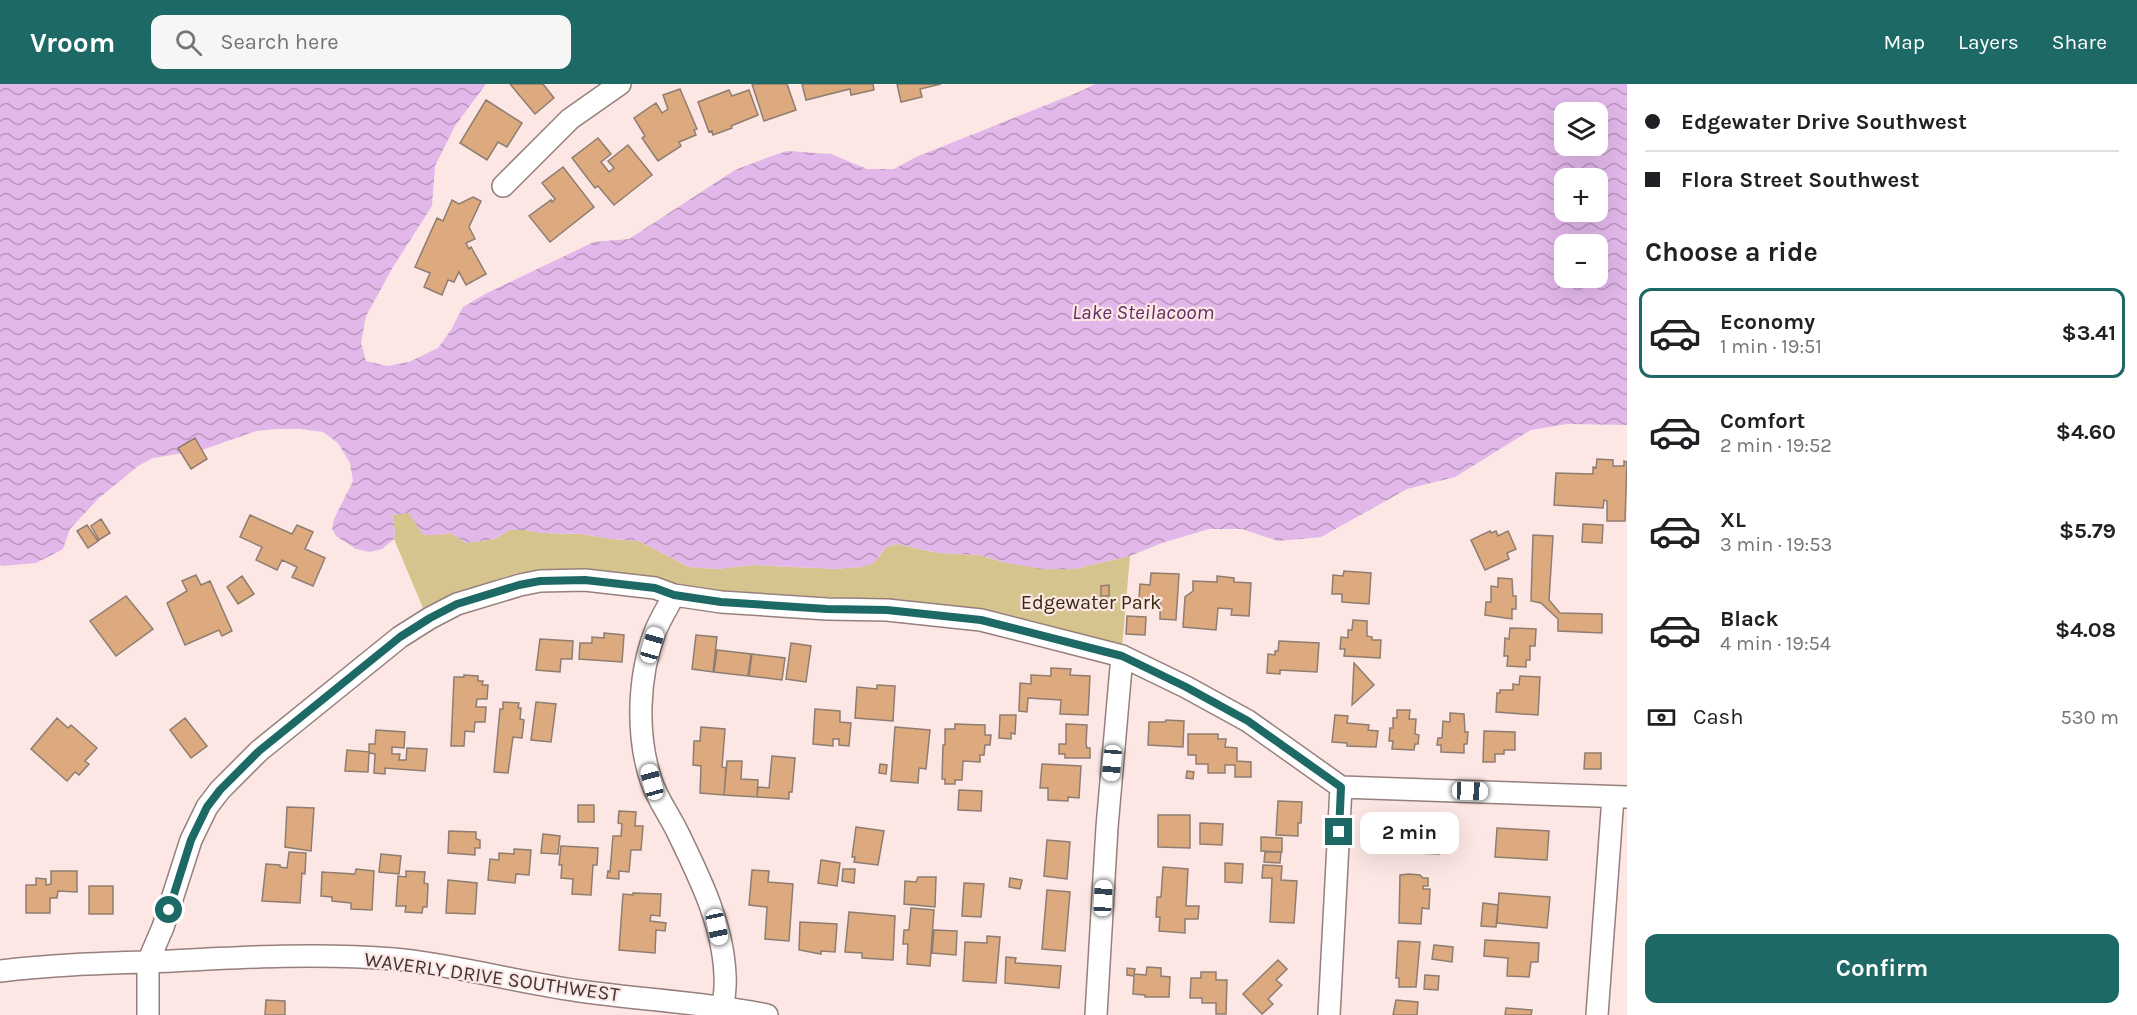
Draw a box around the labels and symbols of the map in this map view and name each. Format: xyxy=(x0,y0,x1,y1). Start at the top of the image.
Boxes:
water label: Lake Steilacoom xyxy=(1072,300,1214,324)
park label: Edgewater Park xyxy=(1021,591,1161,614)
car xyxy=(638,625,666,665)
car xyxy=(1101,744,1123,782)
car xyxy=(639,762,665,802)
car xyxy=(1452,781,1488,801)
callout: 2 min xyxy=(1360,811,1459,853)
route end xyxy=(1325,818,1352,845)
car xyxy=(1093,880,1113,916)
route start xyxy=(155,896,182,923)
car xyxy=(704,908,730,946)
street label: WAVERLY DRIVE SOUTHWEST xyxy=(363,948,621,1006)

